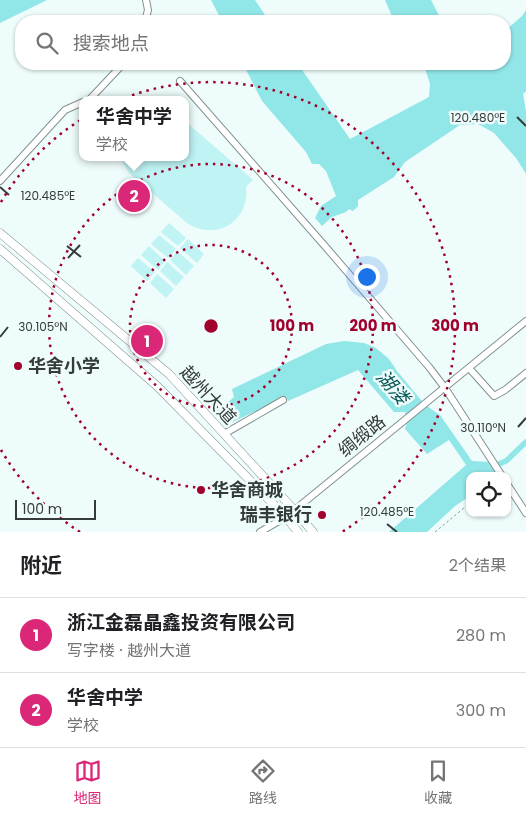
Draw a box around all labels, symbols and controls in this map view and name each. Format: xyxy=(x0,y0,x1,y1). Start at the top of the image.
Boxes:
search box xyxy=(15,15,511,70)
icon: search xyxy=(33,29,61,57)
text: 搜索地点 xyxy=(73,30,149,57)
popup xyxy=(79,96,189,161)
text: 华舍中学 xyxy=(96,103,172,130)
text: 120.480°E xyxy=(451,109,505,126)
text: 学校 xyxy=(96,133,128,156)
pin: 2 xyxy=(118,177,150,215)
text: 120.485°E xyxy=(21,187,75,204)
your location xyxy=(354,264,380,290)
text: 100 m xyxy=(270,315,314,336)
text: 200 m xyxy=(349,315,397,336)
text: 300 m xyxy=(431,315,479,336)
centre of rings xyxy=(202,317,220,335)
text: 30.105°N xyxy=(18,318,68,335)
pin: 1 xyxy=(131,322,163,360)
place label: 华舍小学 xyxy=(28,353,100,378)
marker: 华舍小学 xyxy=(12,360,24,372)
street label: 越州大道 xyxy=(175,360,242,430)
water label: 湖溇 xyxy=(370,364,417,412)
street label: 绸缎路 xyxy=(333,409,391,462)
text: 30.110°N xyxy=(460,419,506,436)
map controls xyxy=(466,472,511,517)
button: locate xyxy=(466,472,511,517)
place label: 华舍商城 xyxy=(211,477,283,502)
marker: 华舍商城 xyxy=(195,484,207,496)
scale bar xyxy=(15,497,96,520)
text: 100 m xyxy=(22,499,62,519)
place label: 瑞丰银行 xyxy=(240,502,312,527)
text: 120.485°E xyxy=(360,503,414,520)
marker: 瑞丰银行 xyxy=(316,509,328,521)
text: 附近 xyxy=(20,551,62,580)
text: 2个结果 xyxy=(449,554,506,577)
text: 浙江金磊晶鑫投资有限公司 xyxy=(67,609,295,636)
text: 1 xyxy=(33,624,39,647)
text: 280 m xyxy=(456,624,506,647)
text: 写字楼 · 越州大道 xyxy=(67,639,191,662)
text: 华舍中学 xyxy=(67,684,143,711)
text: 2 xyxy=(31,699,41,722)
text: 300 m xyxy=(456,699,506,722)
text: 学校 xyxy=(67,714,99,737)
tab: 地图 xyxy=(74,757,102,809)
tab: 路线 xyxy=(249,757,277,809)
tab: 收藏 xyxy=(424,757,452,809)

